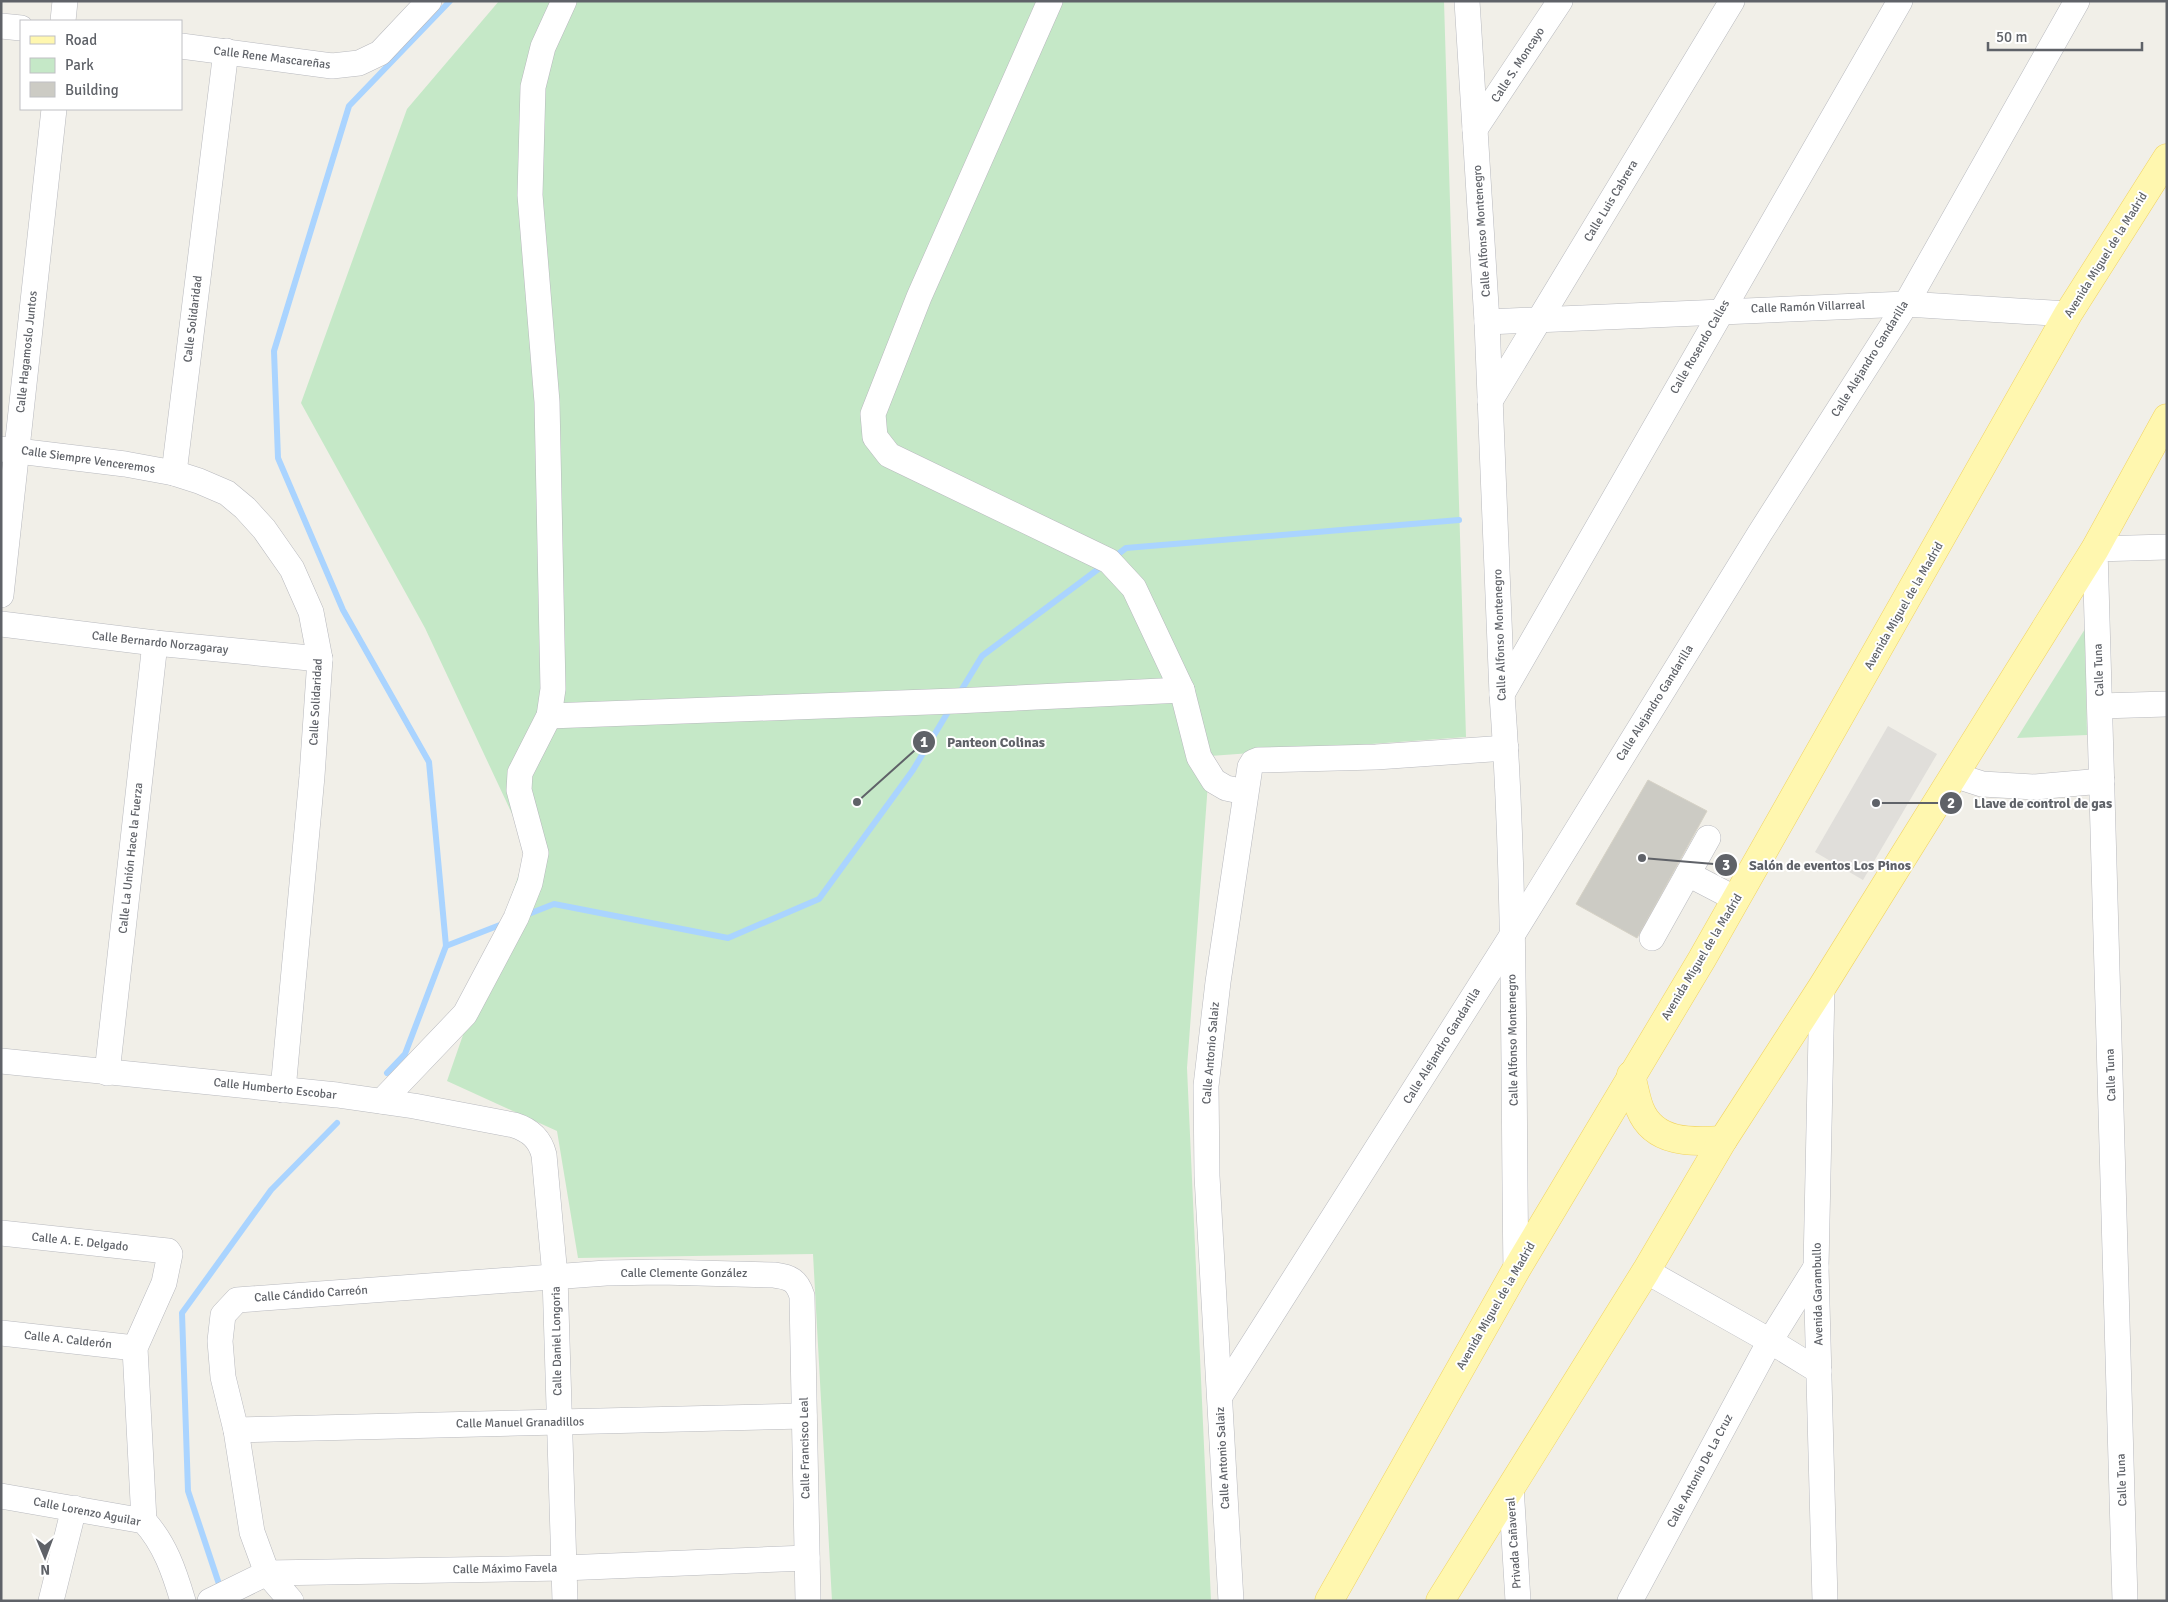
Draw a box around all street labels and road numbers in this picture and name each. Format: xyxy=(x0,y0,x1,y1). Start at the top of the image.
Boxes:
street label: Calle S. Moncayo xyxy=(1488,24,1548,106)
street label: Calle Rene Mascareñas xyxy=(213,43,331,73)
street label: Calle Luis Cabrera xyxy=(1581,157,1641,245)
street label: Calle Alfonso Montenegro xyxy=(1470,165,1494,297)
street label: Avenida Miguel de la Madrid xyxy=(2061,190,2151,320)
street label: Calle Solidaridad xyxy=(180,275,206,363)
street label: Calle Hagamoslo Juntos xyxy=(13,290,41,414)
street label: Calle Rosendo Calles xyxy=(1667,297,1733,397)
street label: Calle Ramón Villarreal xyxy=(1751,297,1866,316)
street label: Calle Alejandro Gandarilla xyxy=(1828,298,1912,420)
street label: Calle Siempre Venceremos xyxy=(20,443,156,477)
street label: Avenida Miguel de la Madrid xyxy=(1861,539,1947,673)
street label: Calle Alfonso Montenegro xyxy=(1490,569,1510,701)
street label: Calle Bernardo Norzagaray xyxy=(91,628,229,658)
street label: Calle Alejandro Gandarilla xyxy=(1613,642,1697,764)
street label: Calle Tuna xyxy=(2091,643,2107,697)
street label: Calle Solidaridad xyxy=(306,658,326,746)
street label: Calle La Unión Hace la Fuerza xyxy=(116,782,146,934)
street label: Avenida Miguel de la Madrid xyxy=(1658,891,1746,1023)
street label: Calle Alfonso Montenegro xyxy=(1504,974,1522,1106)
street label: Calle Alejandro Gandarilla xyxy=(1400,985,1484,1107)
street label: Calle Antonio Salaiz xyxy=(1199,1001,1223,1105)
street label: Calle Tuna xyxy=(2103,1048,2119,1102)
street label: Calle Humberto Escobar xyxy=(213,1075,338,1103)
street label: Calle A. E. Delgado xyxy=(31,1229,129,1255)
street label: Avenida Miguel de la Madrid xyxy=(1453,1239,1539,1373)
street label: Avenida Garambullo xyxy=(1810,1242,1826,1346)
street label: Calle Clemente González xyxy=(621,1266,747,1281)
street label: Calle Cándido Carreón xyxy=(254,1283,368,1305)
street label: Calle Daniel Longoria xyxy=(549,1286,565,1396)
street label: Calle A. Calderón xyxy=(23,1328,113,1352)
street label: Calle Francisco Leal xyxy=(797,1396,813,1499)
street label: Calle Antonio Salaiz xyxy=(1213,1406,1233,1510)
street label: Calle Antonio De La Cruz xyxy=(1664,1412,1736,1530)
street label: Calle Manuel Granadillos xyxy=(456,1414,584,1432)
street label: Calle Tuna xyxy=(2114,1453,2130,1507)
street label: Calle Lorenzo Aguilar xyxy=(32,1494,143,1530)
street label: Privada Cañaveral xyxy=(1503,1496,1525,1589)
street label: Calle Máximo Favela xyxy=(453,1561,557,1577)

